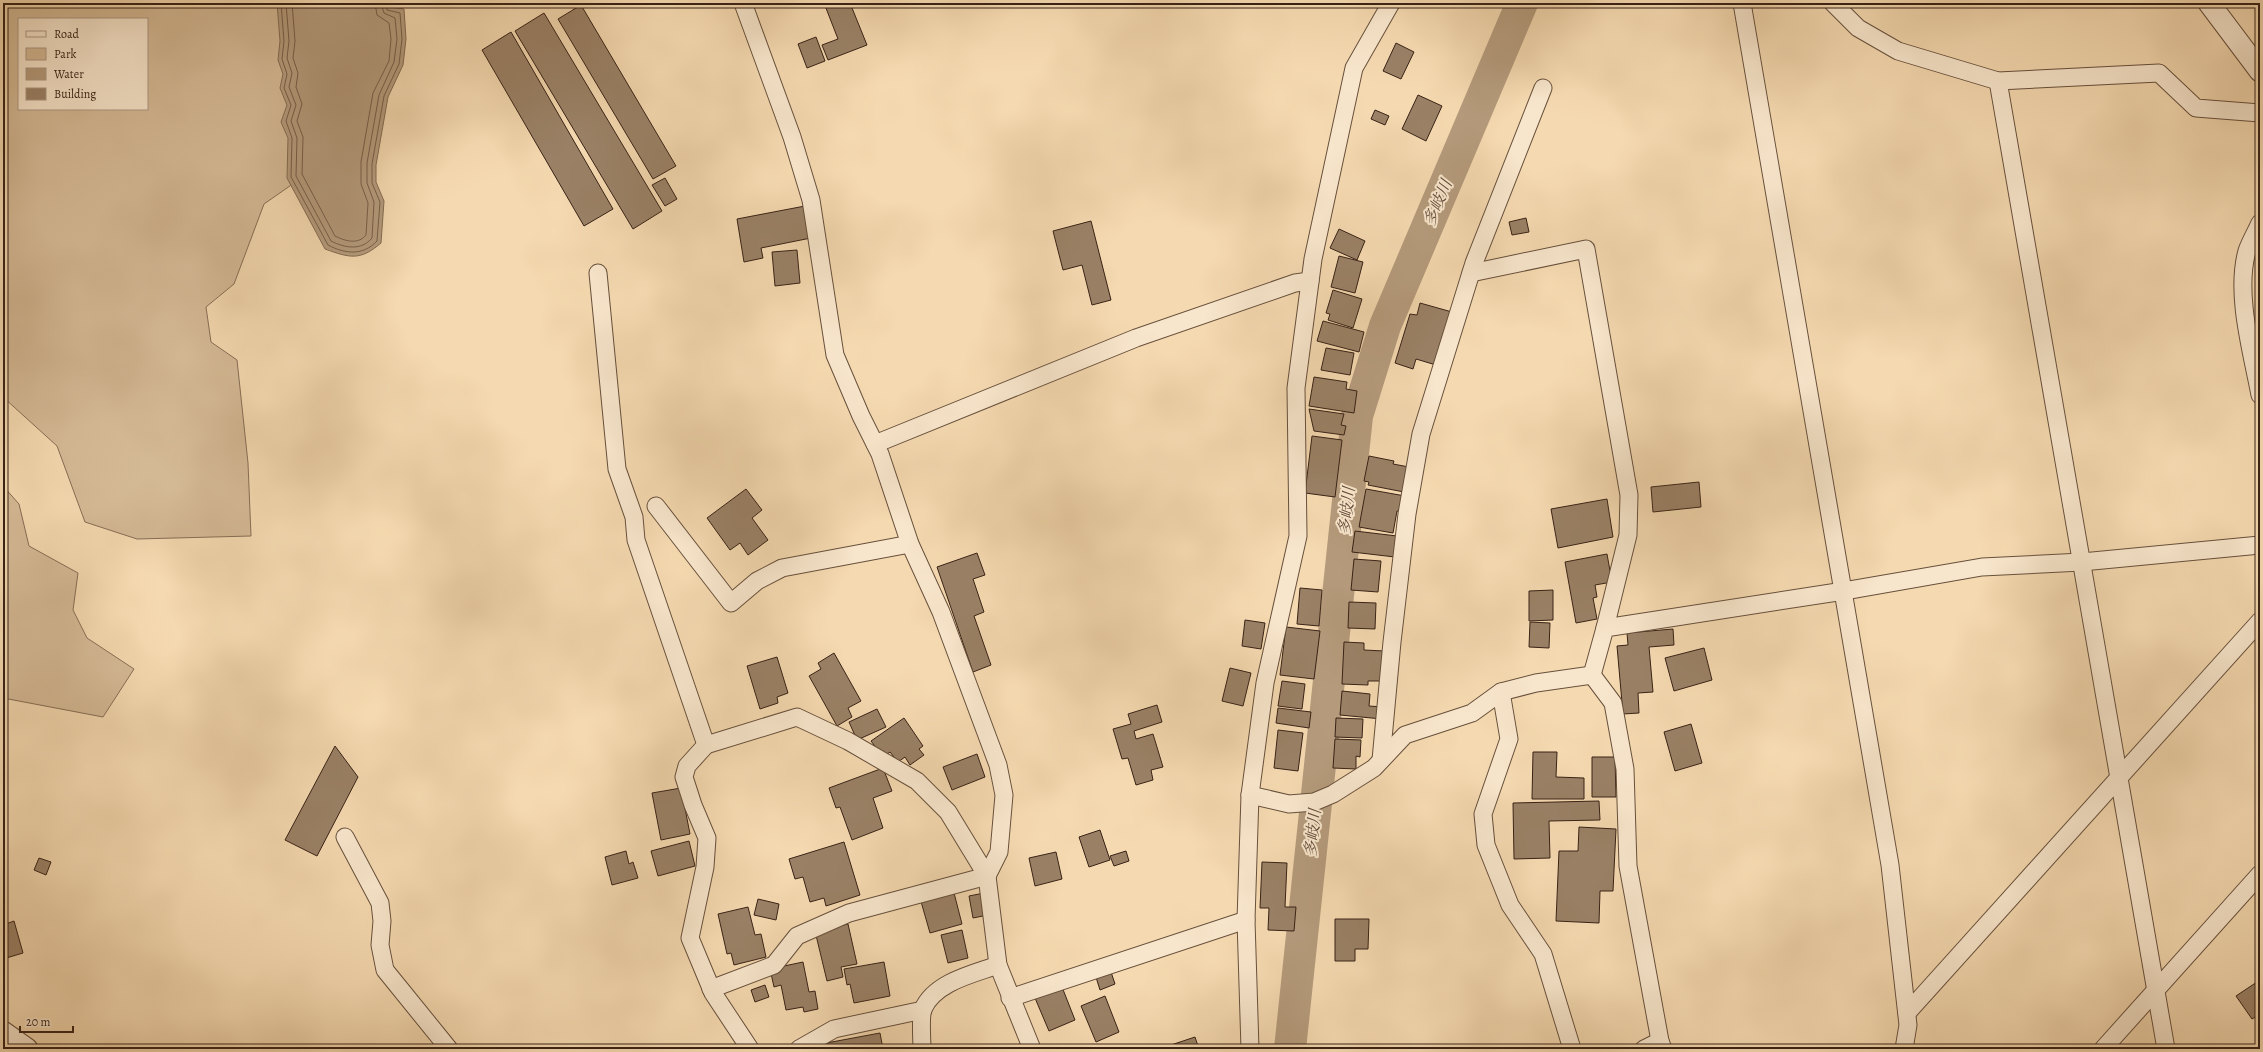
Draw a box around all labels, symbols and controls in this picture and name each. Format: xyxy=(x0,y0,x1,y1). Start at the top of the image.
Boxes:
legend xyxy=(18,18,148,110)
text: Road xyxy=(54,26,80,42)
text: Park xyxy=(54,46,77,62)
text: Water xyxy=(53,66,84,82)
text: Building xyxy=(54,86,96,102)
water label: 多岐川 xyxy=(1418,175,1458,229)
water label: 多岐川 xyxy=(1334,484,1361,536)
water label: 多岐川 xyxy=(1300,806,1327,858)
scale bar xyxy=(20,1008,73,1034)
text: 20 m xyxy=(26,1014,50,1030)

